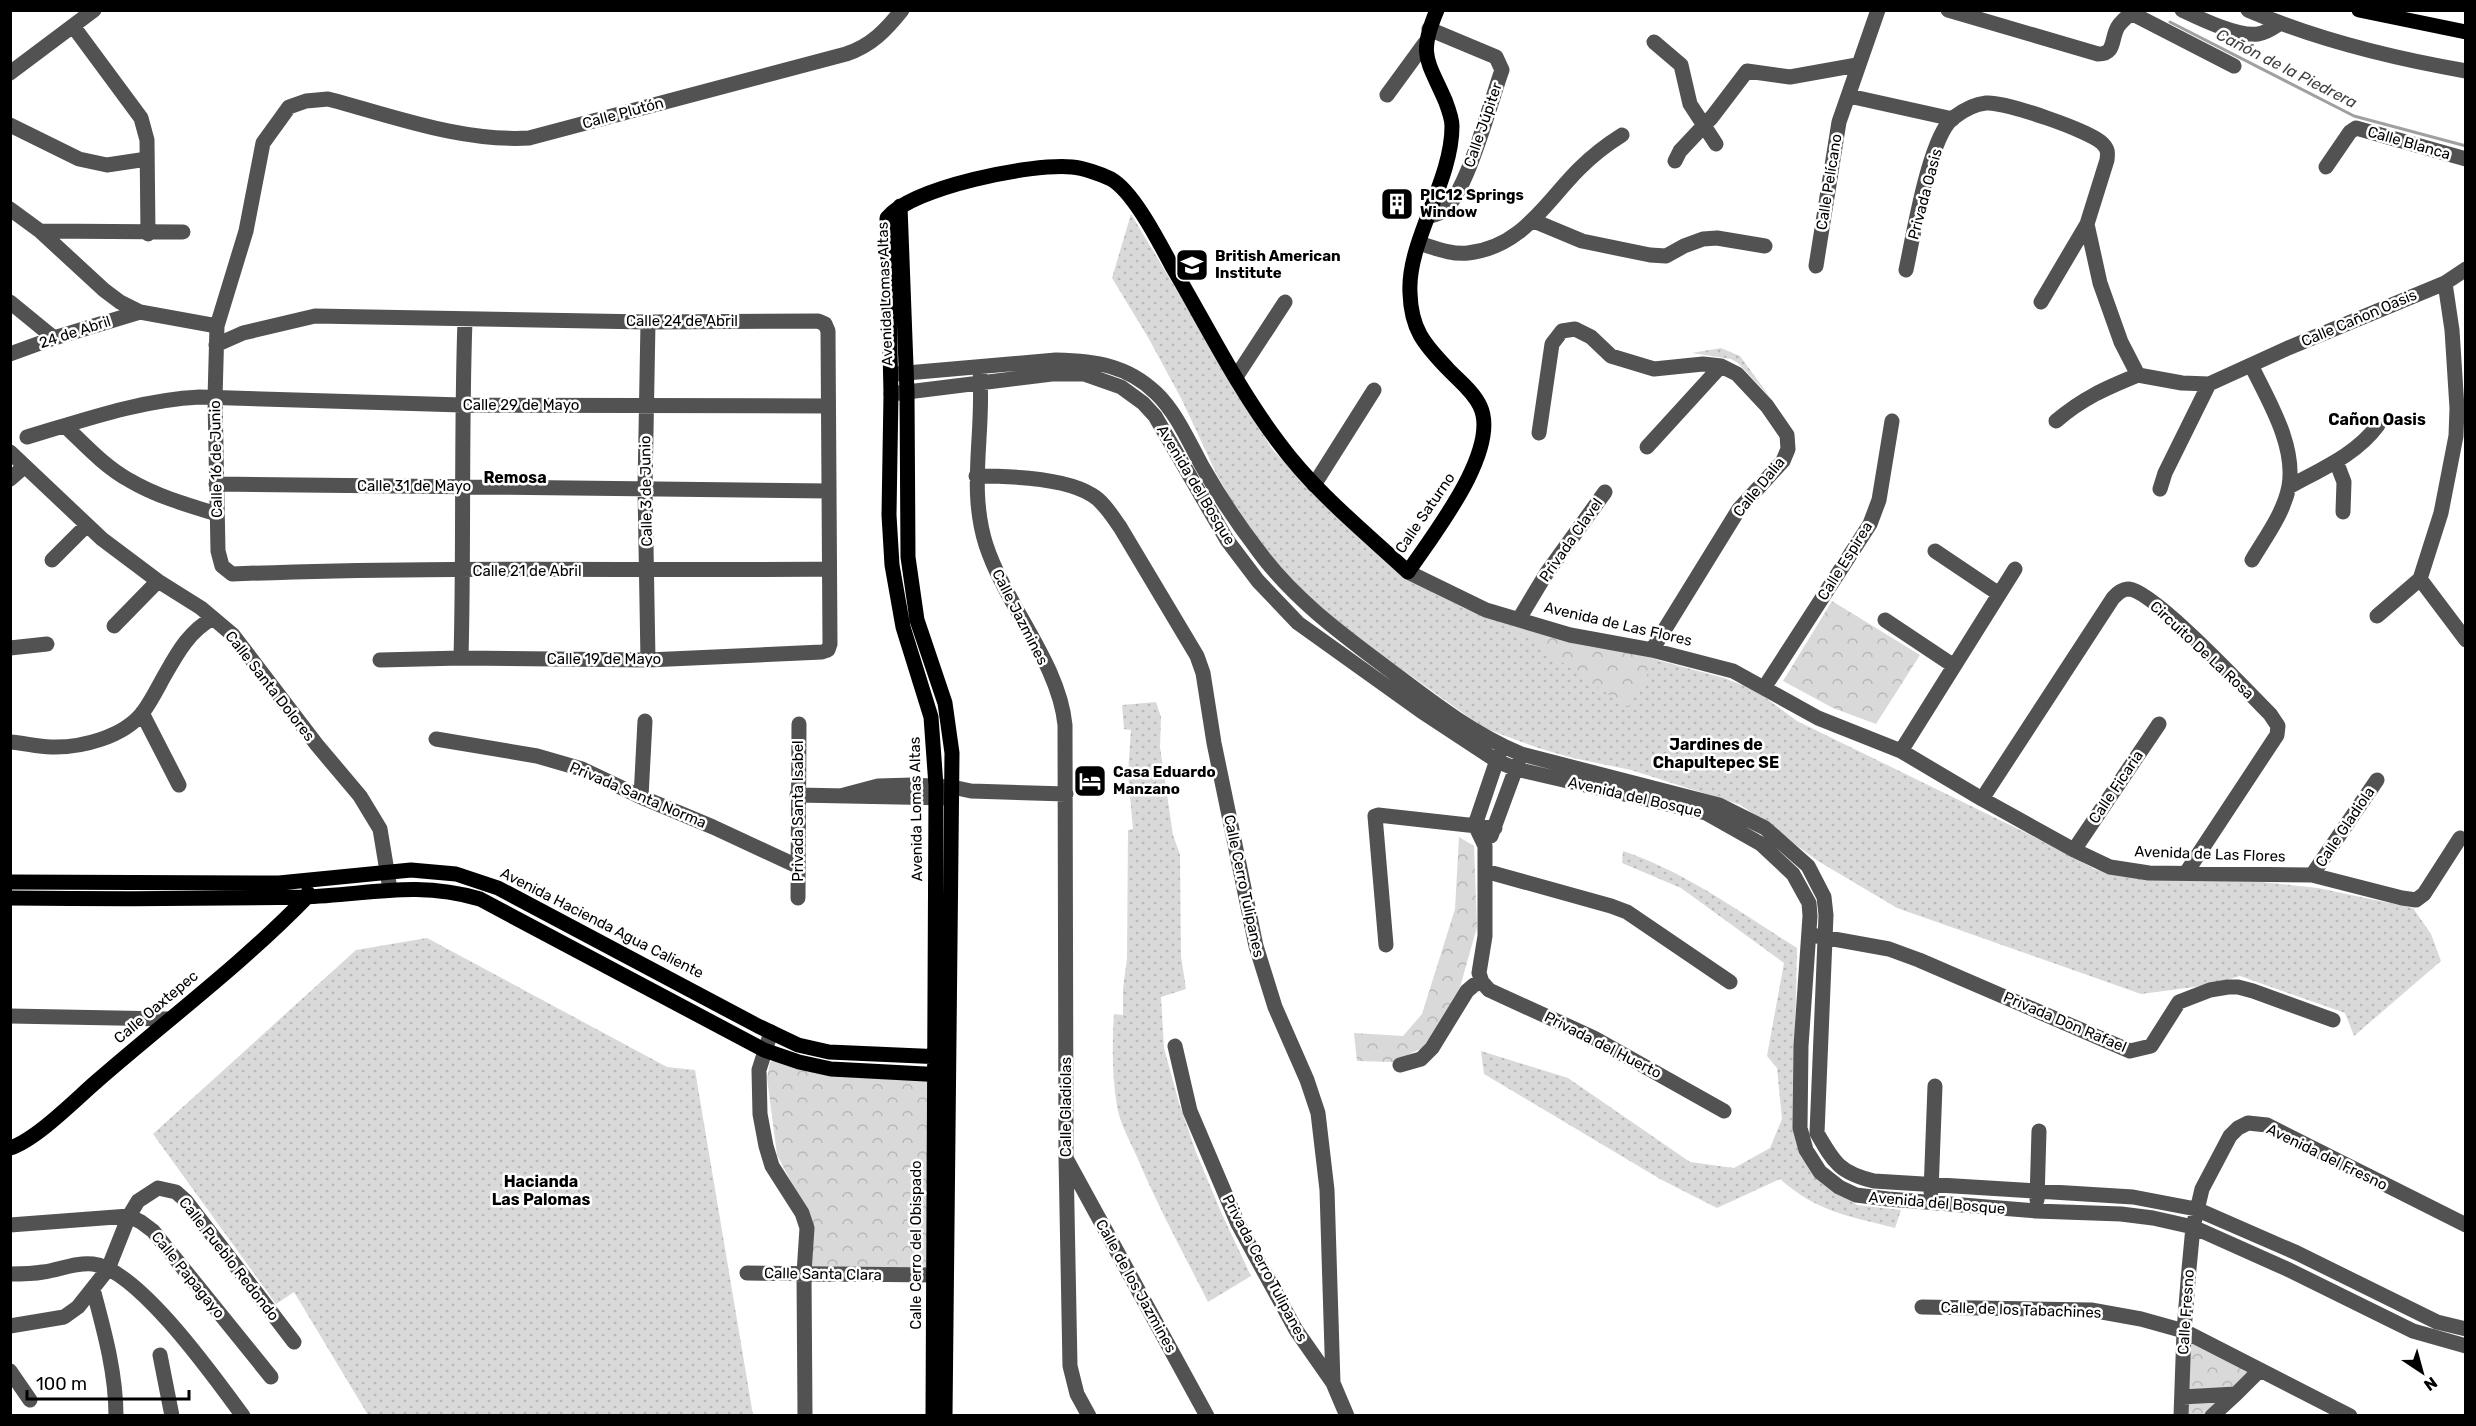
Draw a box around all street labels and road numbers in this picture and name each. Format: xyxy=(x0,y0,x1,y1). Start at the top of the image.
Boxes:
street label: Calle Júpiter xyxy=(1460,80,1506,170)
street label: Calle Plutón xyxy=(580,93,666,133)
street label: Calle Blanca xyxy=(2366,123,2452,163)
street label: Calle Pelícano xyxy=(1813,133,1845,231)
street label: Privada Oasis xyxy=(1904,146,1946,241)
street label: Avenida Lomas Altas xyxy=(873,221,897,367)
street label: Calle Cañon Oasis xyxy=(2299,285,2420,350)
street label: 24 de Abril xyxy=(37,312,113,352)
street label: Calle 24 de Abril xyxy=(626,312,738,330)
street label: Calle 29 de Mayo xyxy=(463,396,579,414)
street label: Calle 16 de Junio xyxy=(206,400,226,518)
street label: Avenida del Bosque xyxy=(1153,422,1239,548)
street label: Calle 3 de Junio xyxy=(636,435,656,547)
street label: Calle Dalia xyxy=(1729,453,1789,521)
street label: Calle Saturno xyxy=(1391,469,1459,557)
street label: Calle 31 de Mayo xyxy=(357,477,471,495)
street label: Privada Clavel xyxy=(1536,495,1606,585)
street label: Calle Espirea xyxy=(1814,518,1876,604)
street label: Calle 21 de Abril xyxy=(472,562,582,580)
street label: Calle Jazmines xyxy=(988,566,1052,668)
street label: Circuito De La Rosa xyxy=(2146,597,2258,703)
street label: Avenida de Las Flores xyxy=(1542,598,1694,650)
street label: Calle Santa Dolores xyxy=(221,627,319,745)
street label: Calle 19 de Mayo xyxy=(547,650,661,668)
street label: Avenida Lomas Altas xyxy=(906,736,926,881)
street label: Privada Santa Isabel xyxy=(789,740,807,882)
street label: Calle Ficaria xyxy=(2085,747,2147,827)
street label: Privada Santa Norma xyxy=(567,758,709,832)
street label: Avenida del Bosque xyxy=(1566,773,1704,821)
street label: Calle Gladiola xyxy=(2312,783,2378,871)
street label: Calle Cerro Tulipanes xyxy=(1220,813,1268,959)
street label: Avenida de Las Flores xyxy=(2134,842,2286,866)
street label: Avenida Hacienda Agua Caliente xyxy=(497,864,707,982)
street label: Calle Oaxtepec xyxy=(110,967,202,1047)
street label: Privada Don Rafael xyxy=(2001,988,2129,1056)
street label: Privada del Huerto xyxy=(1541,1008,1665,1082)
street label: Calle Gladiolas xyxy=(1057,1056,1075,1157)
street label: Avenida del Fresno xyxy=(2264,1120,2390,1194)
street label: Calle Cerro del Obispado xyxy=(907,1160,925,1330)
street label: Avenida del Bosque xyxy=(1868,1188,2006,1218)
street label: Privada Cerro Tulipanes xyxy=(1219,1191,1312,1345)
street label: Calle Pueblo Redondo xyxy=(175,1194,283,1324)
street label: Calle de los Jazmines xyxy=(1092,1216,1180,1356)
street label: Calle Papagayo xyxy=(148,1228,228,1322)
street label: Calle Santa Clara xyxy=(764,1264,882,1284)
street label: Calle Fresno xyxy=(2174,1269,2198,1355)
street label: Calle de los Tabachines xyxy=(1940,1298,2102,1322)

